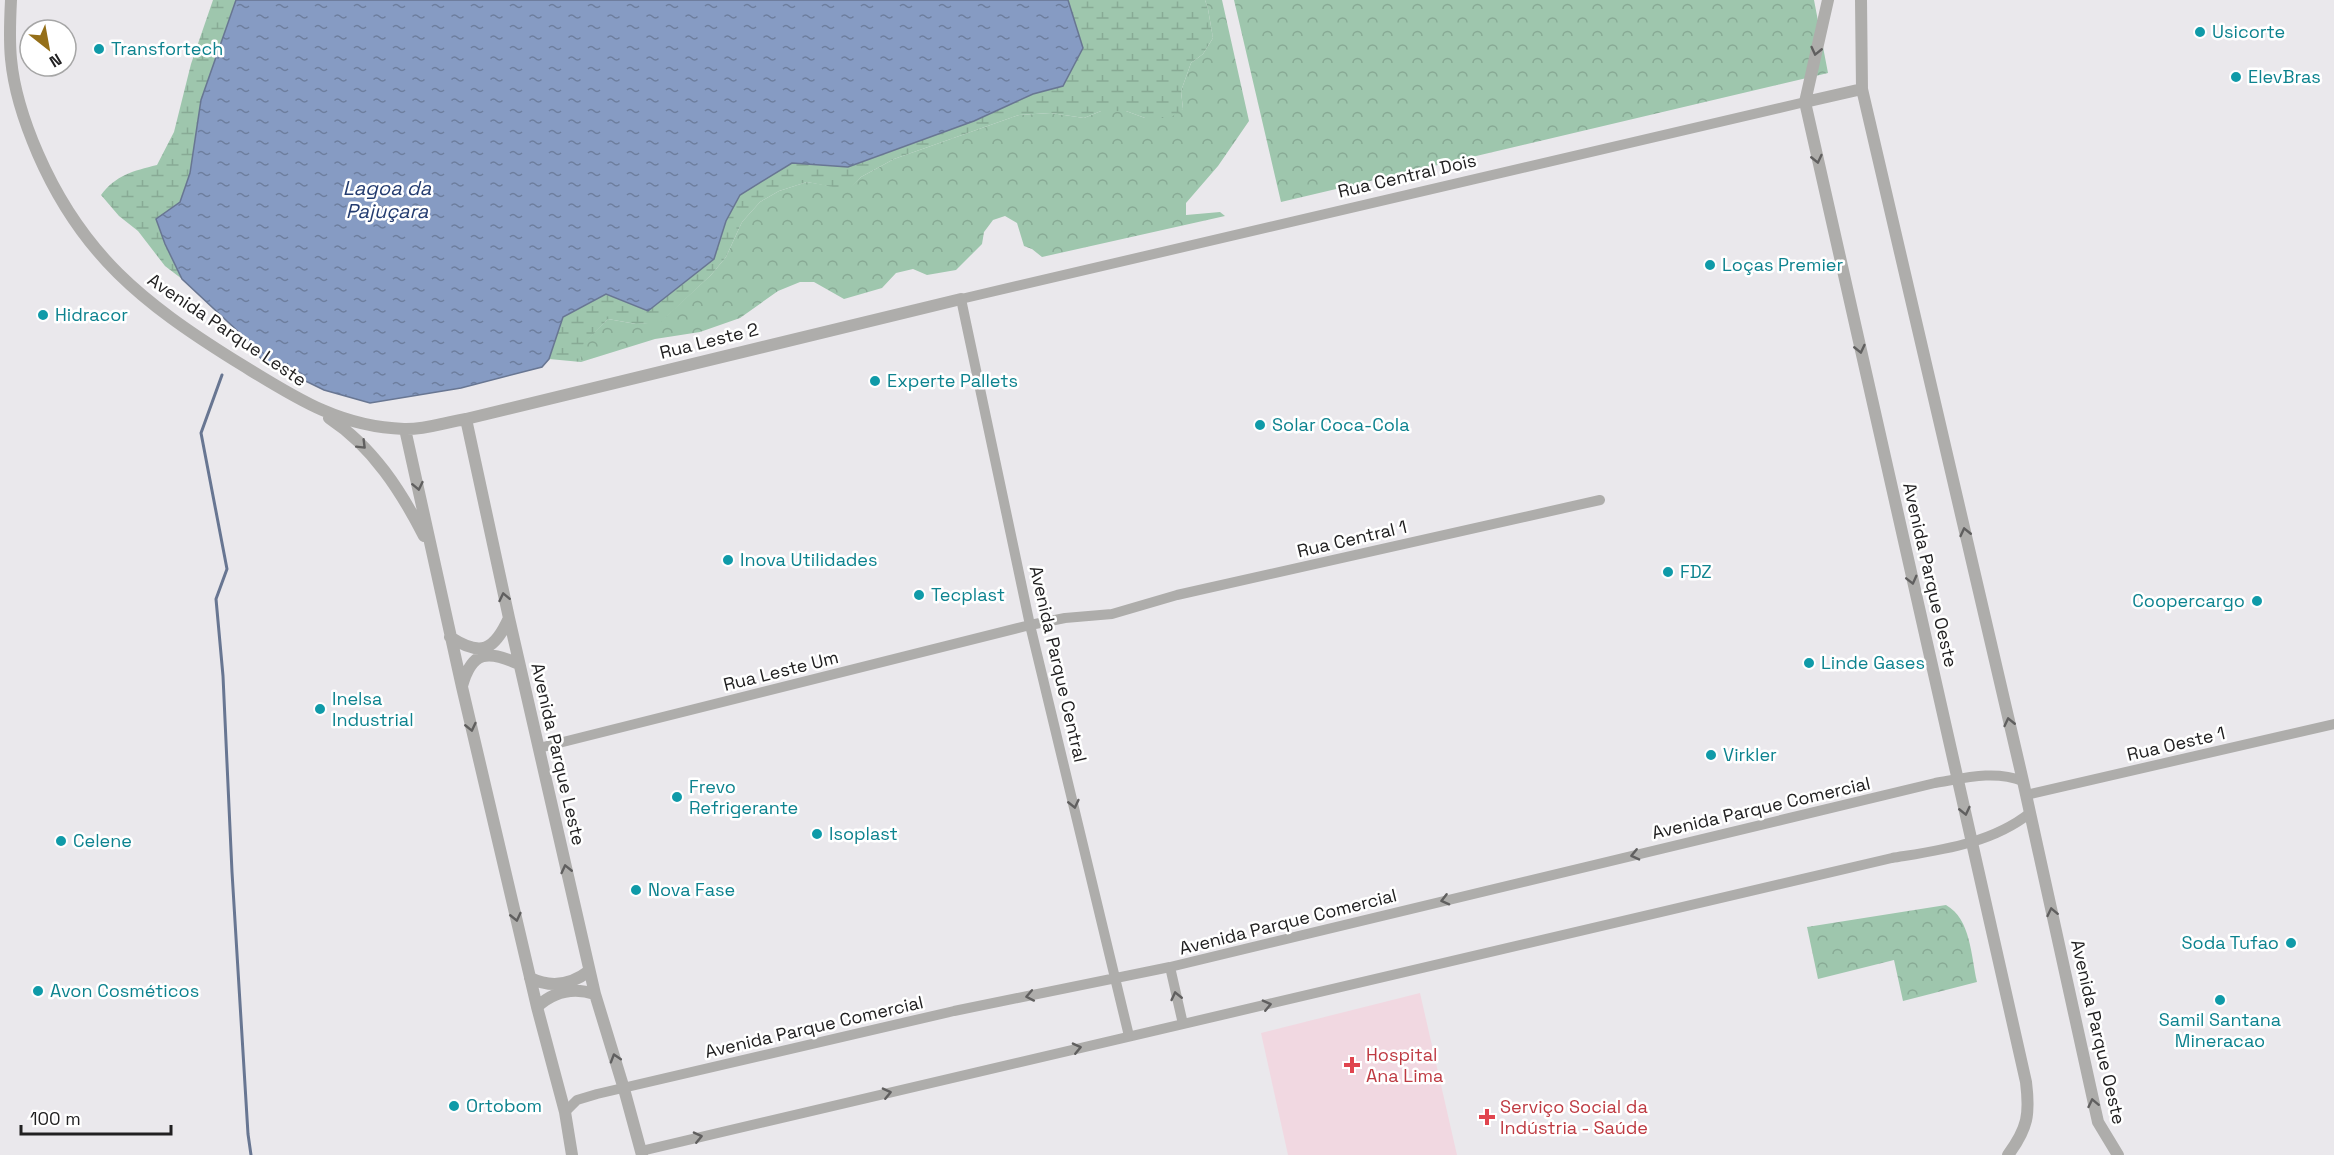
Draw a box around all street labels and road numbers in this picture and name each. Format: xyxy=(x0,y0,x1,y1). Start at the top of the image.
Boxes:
street label: Rua Central Dois xyxy=(1335,148,1478,203)
street label: Avenida Parque Leste xyxy=(143,268,311,391)
street label: Rua Leste 2 xyxy=(657,317,761,364)
street label: Avenida Parque Oeste xyxy=(1898,480,1963,670)
street label: Rua Central 1 xyxy=(1295,515,1409,562)
street label: Avenida Parque Central xyxy=(1025,563,1092,764)
street label: Rua Leste Um xyxy=(721,645,841,696)
street label: Avenida Parque Leste xyxy=(526,660,591,847)
street label: Rua Oeste 1 xyxy=(2125,721,2227,766)
street label: Avenida Parque Comercial xyxy=(1649,771,1872,844)
street label: Avenida Parque Comercial xyxy=(1177,883,1399,960)
street label: Avenida Parque Oeste xyxy=(2066,937,2131,1127)
street label: Avenida Parque Comercial xyxy=(702,990,925,1063)

